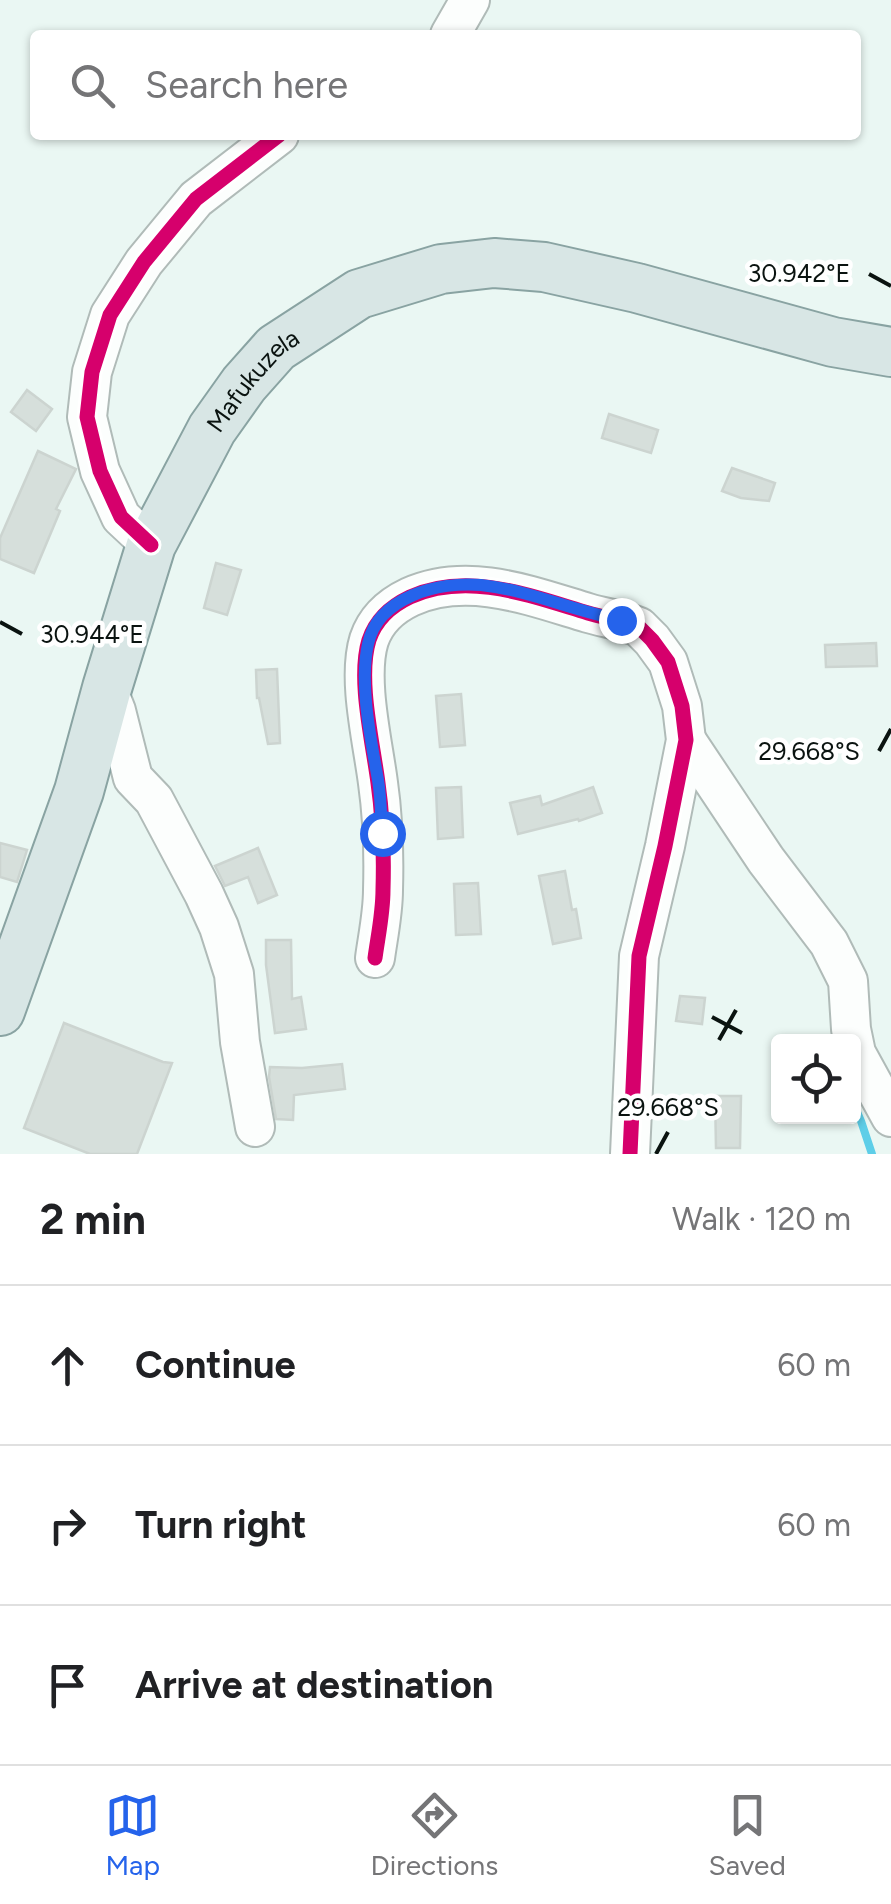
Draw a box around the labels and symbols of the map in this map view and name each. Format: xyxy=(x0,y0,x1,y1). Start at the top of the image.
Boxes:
text: 30.942°E xyxy=(748,258,850,288)
street label: Mafukuzela xyxy=(200,322,304,438)
route end xyxy=(599,598,645,644)
text: 30.944°E xyxy=(40,619,144,649)
text: 29.668°S xyxy=(758,736,860,766)
route start xyxy=(360,811,406,857)
text: 29.668°S xyxy=(617,1092,719,1122)

